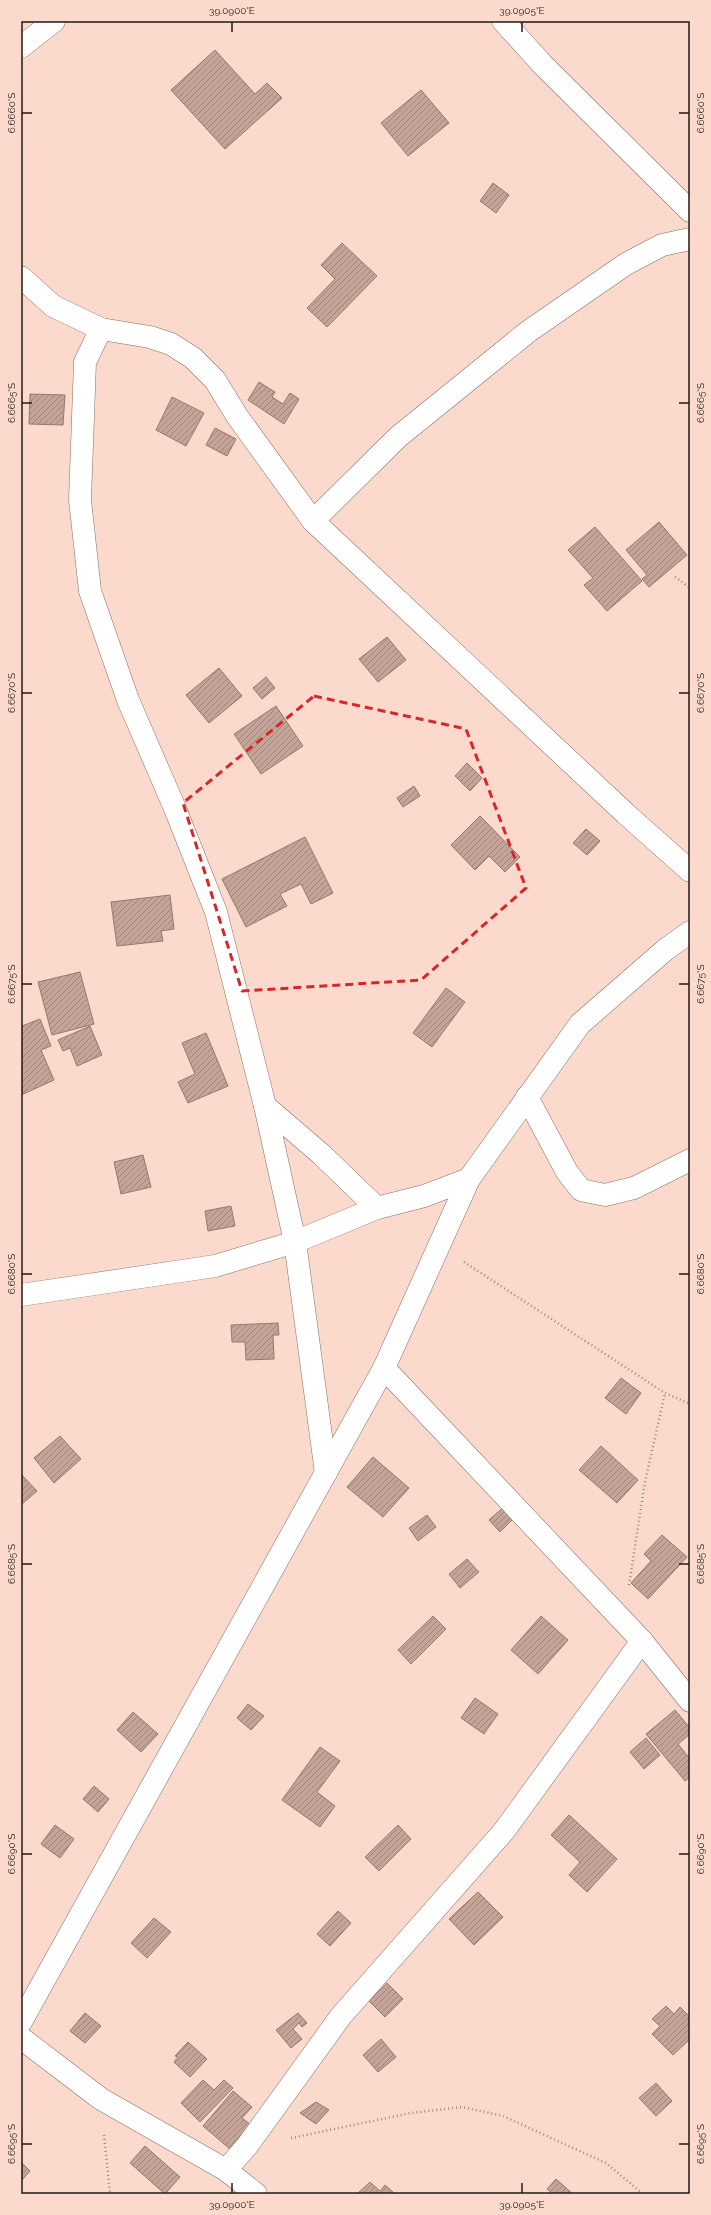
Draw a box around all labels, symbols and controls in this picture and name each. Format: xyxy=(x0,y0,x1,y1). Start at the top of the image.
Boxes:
text: 39.0900°E xyxy=(209,5,255,16)
text: 39.0905°E xyxy=(499,5,545,16)
text: 6.6660°S xyxy=(6,93,17,133)
text: 6.6660°S xyxy=(695,93,706,133)
text: 6.6665°S xyxy=(6,383,17,423)
text: 6.6665°S xyxy=(695,383,706,423)
text: 6.6670°S xyxy=(6,673,17,713)
text: 6.6670°S xyxy=(695,673,706,713)
text: 6.6675°S xyxy=(6,964,17,1004)
text: 6.6675°S xyxy=(695,964,706,1004)
text: 6.6680°S xyxy=(6,1254,17,1294)
text: 6.6680°S xyxy=(695,1254,706,1294)
text: 6.6685°S xyxy=(6,1544,17,1584)
text: 6.6685°S xyxy=(695,1544,706,1584)
text: 6.6690°S xyxy=(6,1834,17,1874)
text: 6.6690°S xyxy=(695,1834,706,1874)
text: 6.6695°S xyxy=(6,2124,17,2164)
text: 6.6695°S xyxy=(695,2124,706,2164)
text: 39.0900°E xyxy=(209,2199,255,2210)
text: 39.0905°E xyxy=(499,2199,545,2210)

